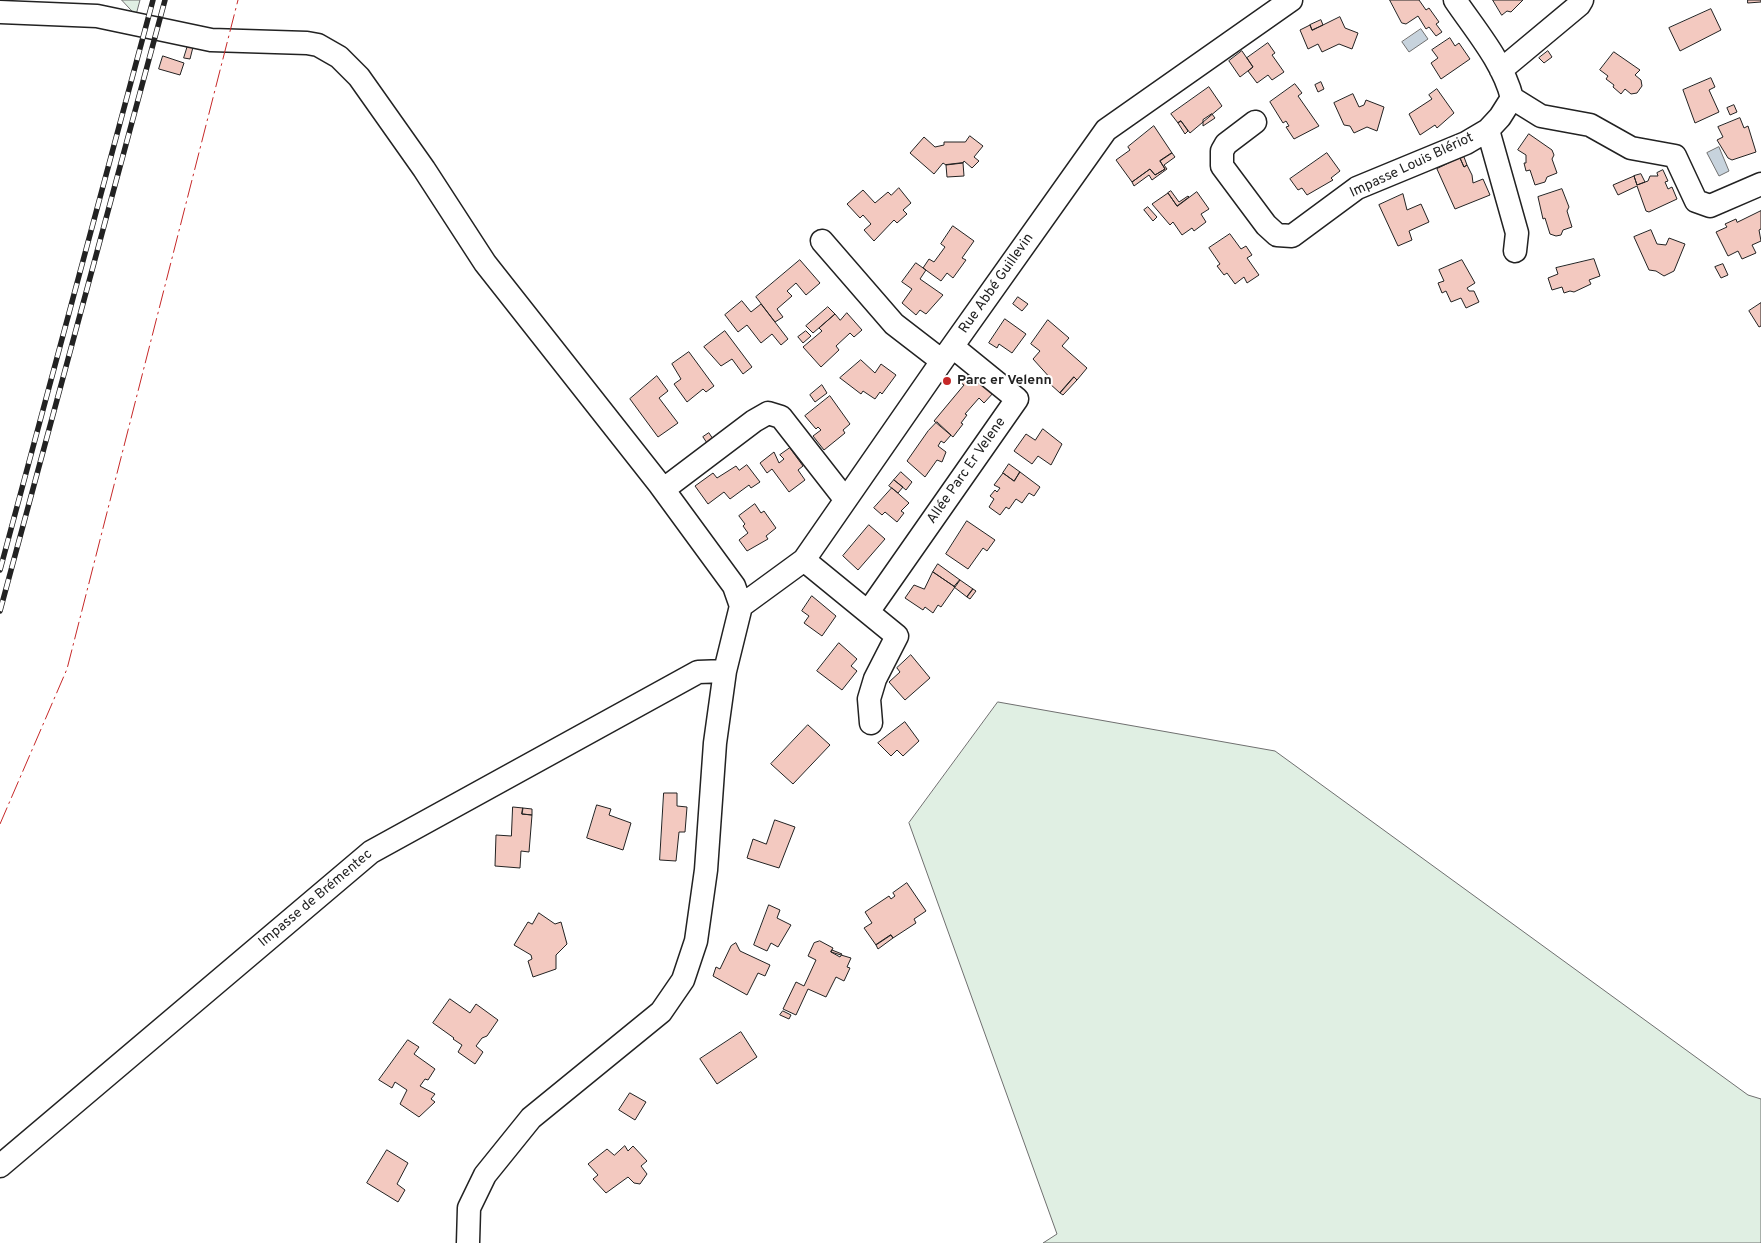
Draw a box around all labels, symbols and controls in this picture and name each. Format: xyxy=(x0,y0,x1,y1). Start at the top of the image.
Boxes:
street label: Impasse Louis Blériot xyxy=(1348,130,1476,202)
street label: Rue Abbé Guillevin xyxy=(956,231,1038,337)
place label: Parc er Velenn xyxy=(957,373,1052,389)
marker: Parc er Velenn xyxy=(941,375,953,387)
street label: Allée Parc Er Velene xyxy=(924,415,1010,527)
street label: Impasse de Brémentec xyxy=(256,847,376,951)

